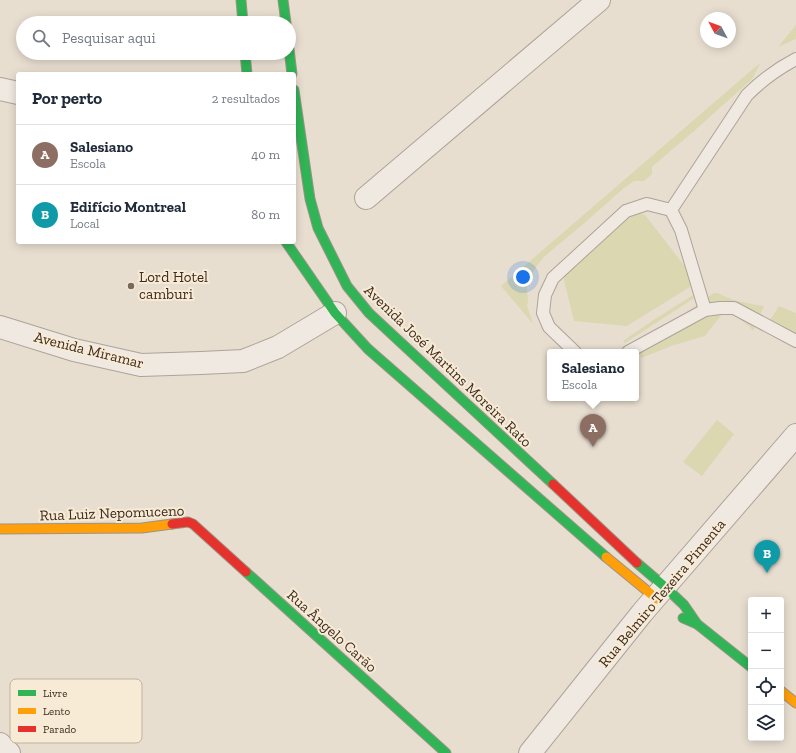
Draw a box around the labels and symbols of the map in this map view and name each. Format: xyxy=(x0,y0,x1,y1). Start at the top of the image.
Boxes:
north arrow xyxy=(700,12,736,48)
your location xyxy=(513,267,533,287)
place label: Lord Hotel camburi xyxy=(139,268,208,303)
marker: Lord Hotel camburi xyxy=(126,281,136,291)
street label: Avenida José Martins Moreira Rato xyxy=(361,281,536,451)
street label: Avenida Miramar xyxy=(32,328,146,372)
pin: A xyxy=(580,414,606,447)
street label: Rua Luiz Nepomuceno xyxy=(39,501,185,525)
street label: Rua Belmiro Texeira Pimenta xyxy=(595,515,729,671)
pin: B xyxy=(754,540,780,573)
street label: Rua Ângelo Carão xyxy=(283,586,381,676)
legend xyxy=(10,679,142,743)
text: Livre xyxy=(43,687,67,700)
text: Lento xyxy=(43,705,71,718)
text: Parado xyxy=(43,723,77,736)

